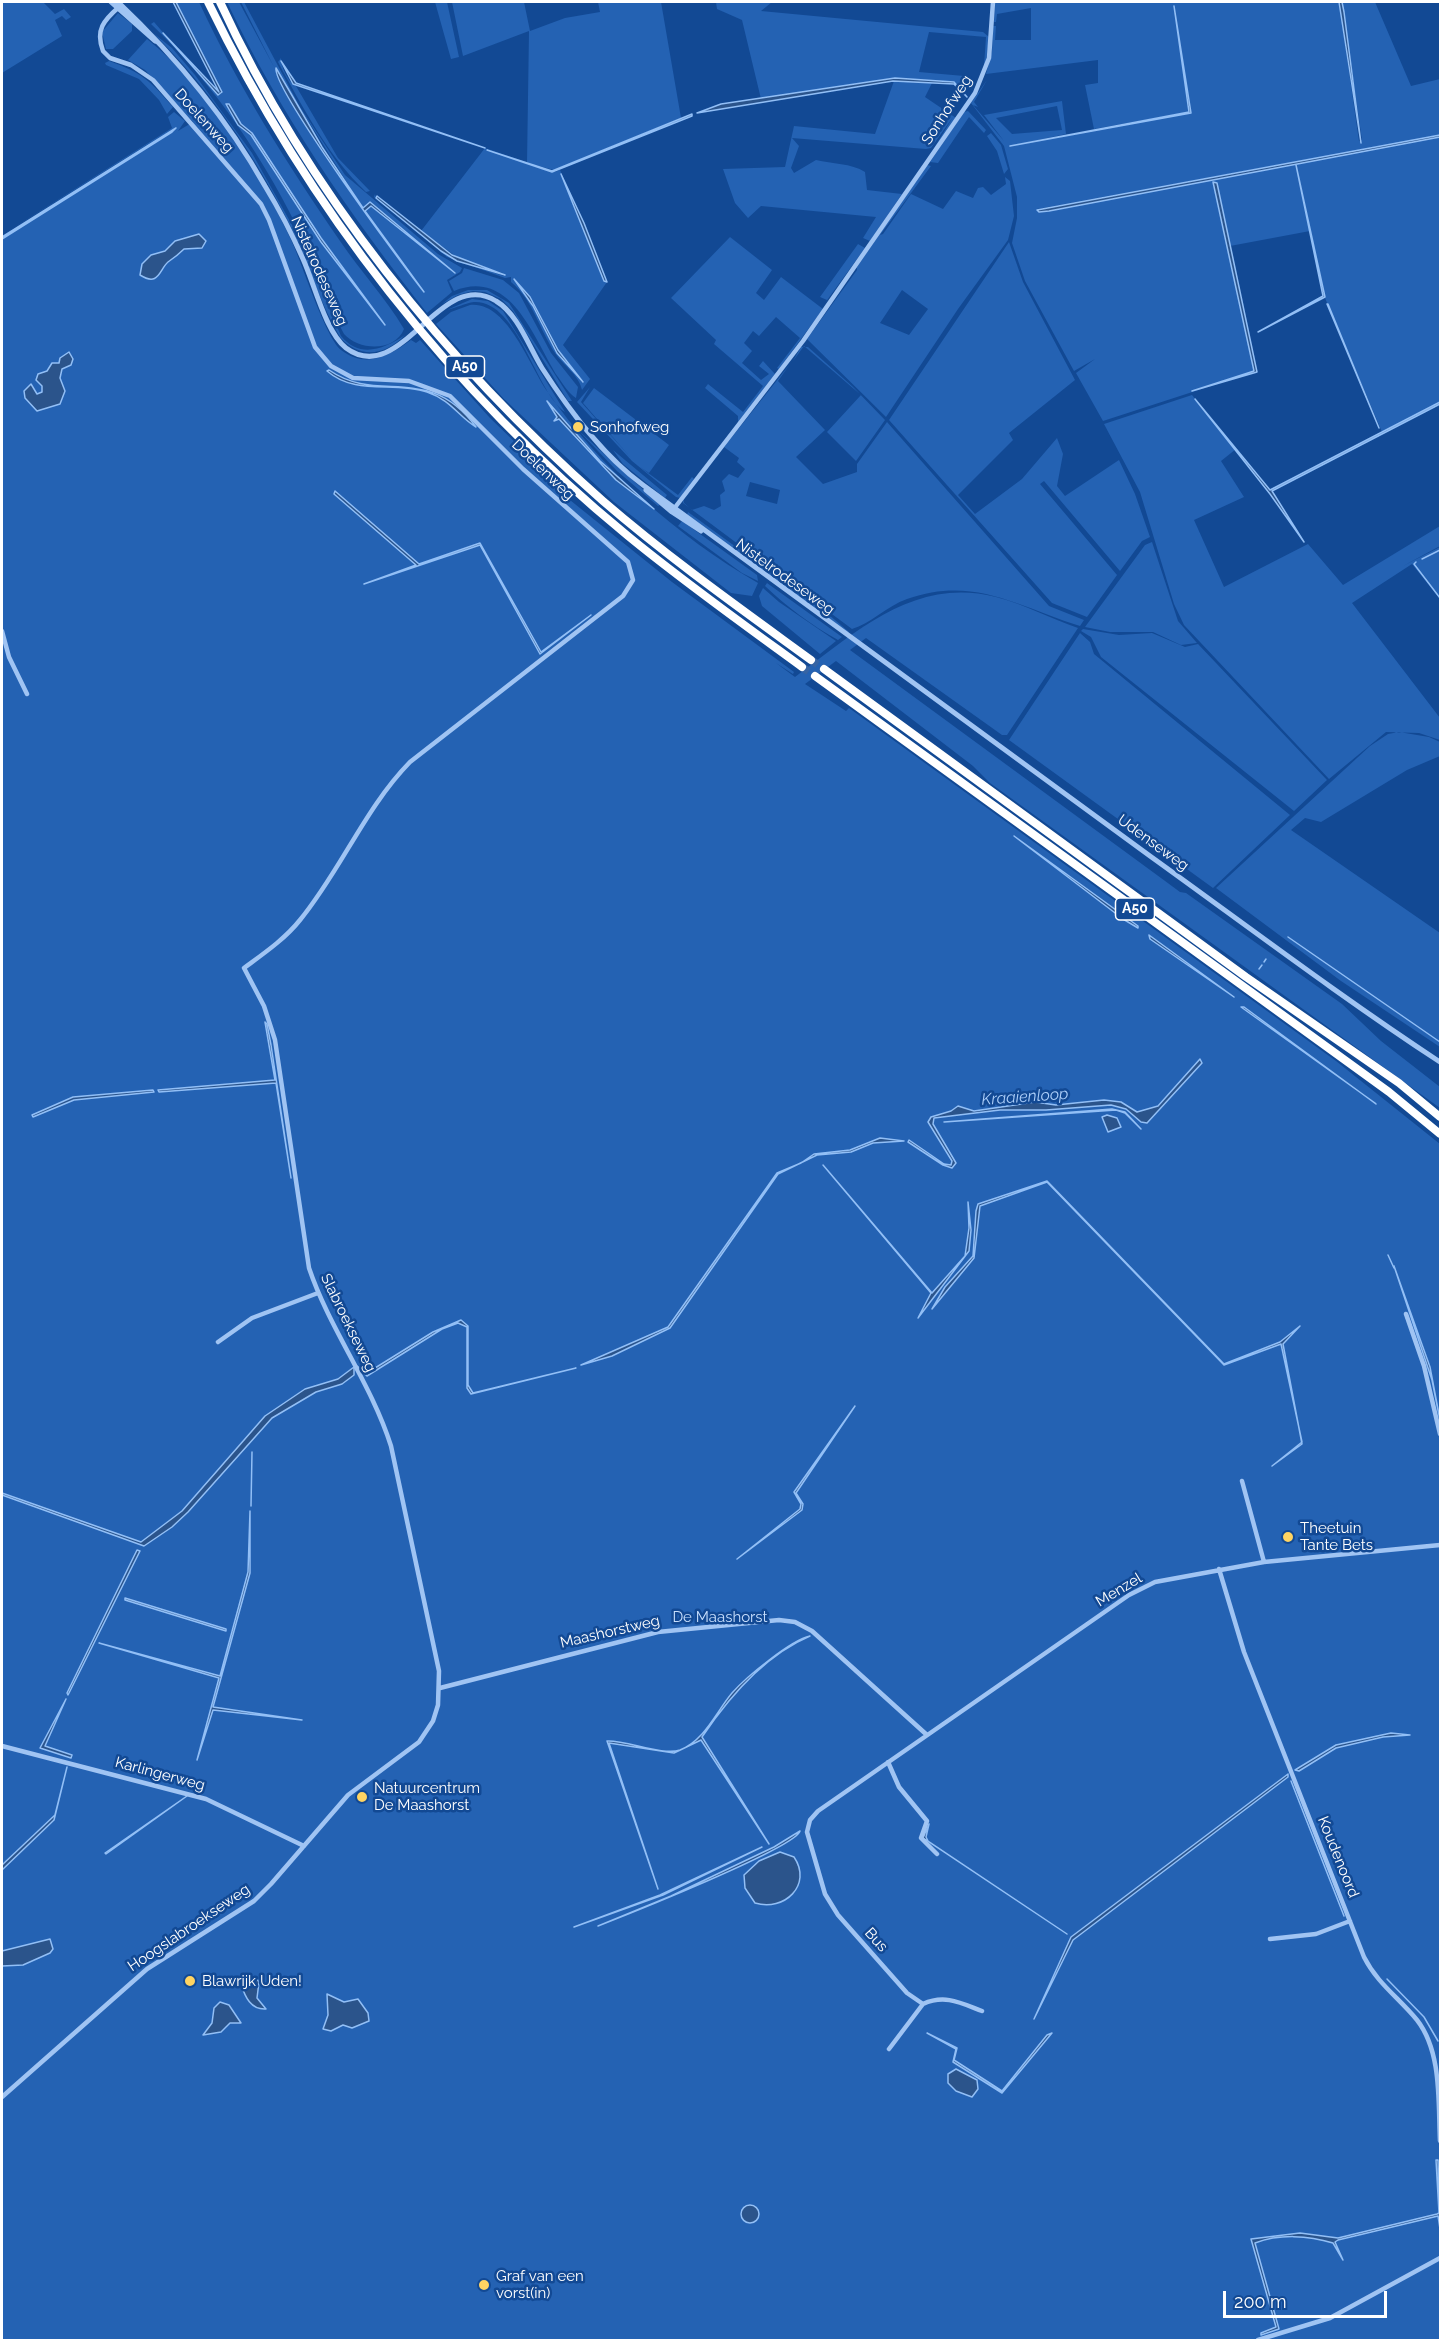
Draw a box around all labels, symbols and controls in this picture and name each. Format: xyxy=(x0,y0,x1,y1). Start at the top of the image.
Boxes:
street label: Sonhofweg xyxy=(918,72,976,148)
street label: Doelenweg xyxy=(171,85,237,157)
street label: Nistelrodeseweg xyxy=(287,214,351,328)
road number: A50 xyxy=(446,356,484,378)
place label: Sonhofweg xyxy=(590,418,669,436)
marker: Sonhofweg xyxy=(571,420,585,434)
street label: Doelenweg xyxy=(508,436,578,504)
street label: Nistelrodeseweg xyxy=(732,535,838,619)
street label: Udenseweg xyxy=(1114,811,1192,875)
road number: A50 xyxy=(1116,898,1154,920)
water label: Kraaienloop xyxy=(981,1084,1069,1110)
street label: Slabroekseweg xyxy=(316,1271,380,1375)
place label: Theetuin Tante Bets xyxy=(1300,1519,1373,1554)
marker: Theetuin Tante Bets xyxy=(1281,1530,1295,1544)
street label: Menzel xyxy=(1093,1569,1145,1611)
park label: De Maashorst xyxy=(672,1608,768,1626)
street label: Maashorstweg xyxy=(558,1612,662,1652)
street label: Karlingerweg xyxy=(113,1753,207,1795)
place label: Natuurcentrum De Maashorst xyxy=(374,1779,480,1814)
marker: Natuurcentrum De Maashorst xyxy=(355,1790,369,1804)
street label: Koudenoord xyxy=(1314,1814,1362,1900)
street label: Hoogslabroekseweg xyxy=(125,1880,253,1976)
street label: Bus xyxy=(861,1924,891,1956)
place label: Blawrijk Uden! xyxy=(202,1972,302,1990)
marker: Blawrijk Uden! xyxy=(183,1974,197,1988)
place label: Graf van een vorst(in) xyxy=(496,2267,584,2302)
marker: Graf van een vorst(in) xyxy=(477,2278,491,2292)
scale bar xyxy=(1226,2279,1390,2317)
text: 200 m xyxy=(1234,2291,1287,2312)

